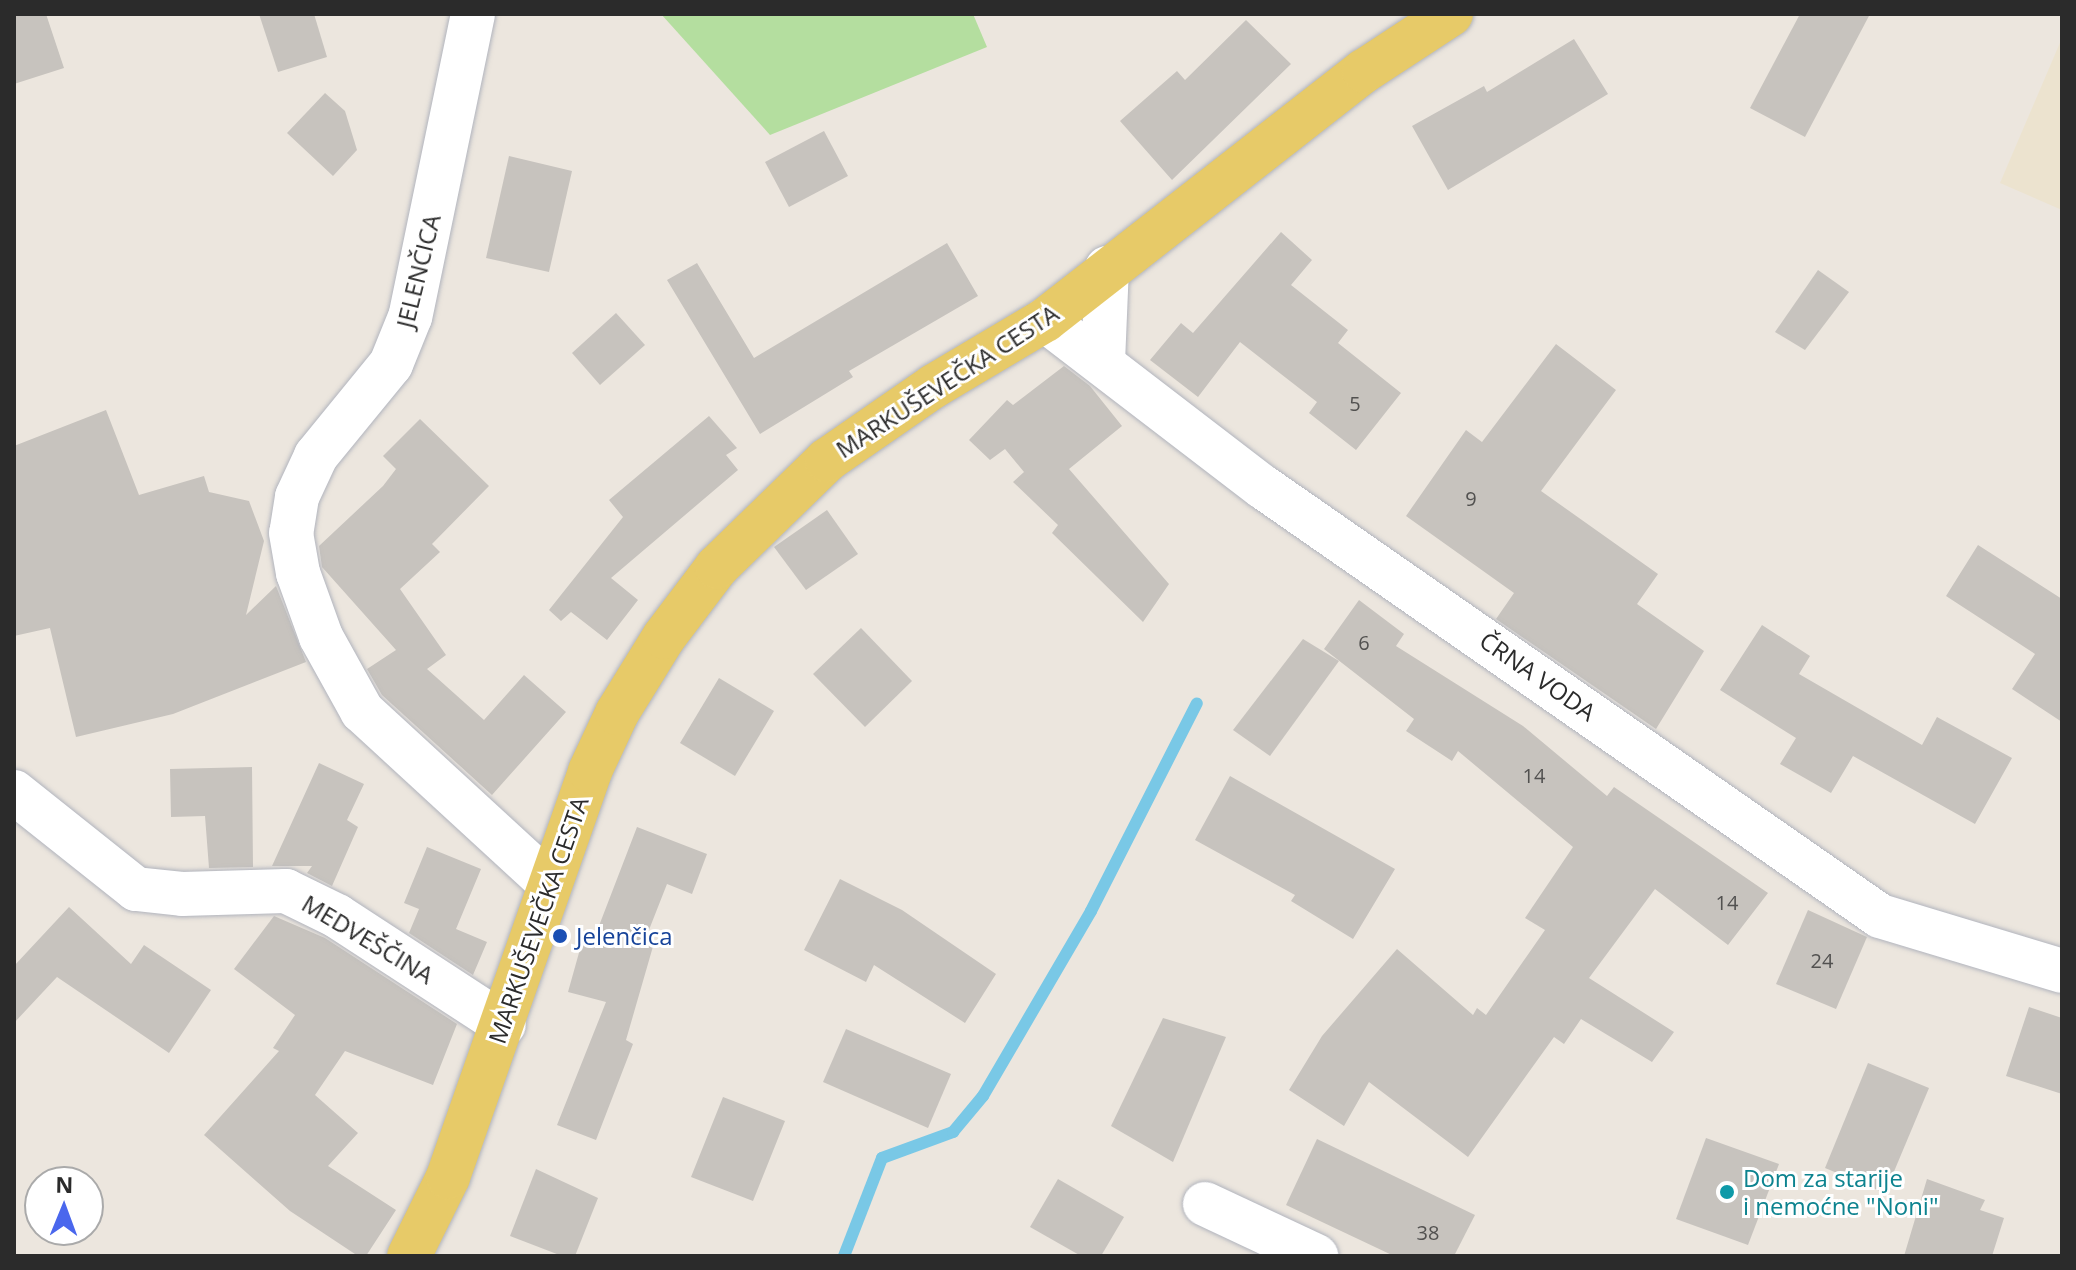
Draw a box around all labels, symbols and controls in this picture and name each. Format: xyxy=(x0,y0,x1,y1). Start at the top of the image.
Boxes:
street label: JELENČICA xyxy=(390,211,446,331)
street label: MARKUŠEVEČKA CESTA xyxy=(830,298,1064,464)
house number: 5 xyxy=(1349,391,1361,415)
house number: 9 xyxy=(1465,486,1477,510)
street label: ČRNA VODA xyxy=(1474,625,1602,727)
house number: 6 xyxy=(1358,630,1370,654)
house number: 14 xyxy=(1523,763,1545,787)
street label: MARKUŠEVEČKA CESTA xyxy=(482,793,594,1047)
street label: MEDVEŠČINA xyxy=(297,888,439,990)
house number: 14 xyxy=(1716,890,1738,914)
place label: Jelenčica xyxy=(576,922,673,950)
marker: Jelenčica xyxy=(551,927,569,945)
house number: 24 xyxy=(1811,948,1833,972)
place label: Dom za starije i nemoćne "Noni" xyxy=(1743,1164,1938,1220)
north arrow xyxy=(24,1166,104,1246)
text: N xyxy=(55,1169,74,1199)
marker: Dom za starije i nemoćne "Noni" xyxy=(1718,1183,1736,1201)
house number: 38 xyxy=(1417,1220,1439,1244)

